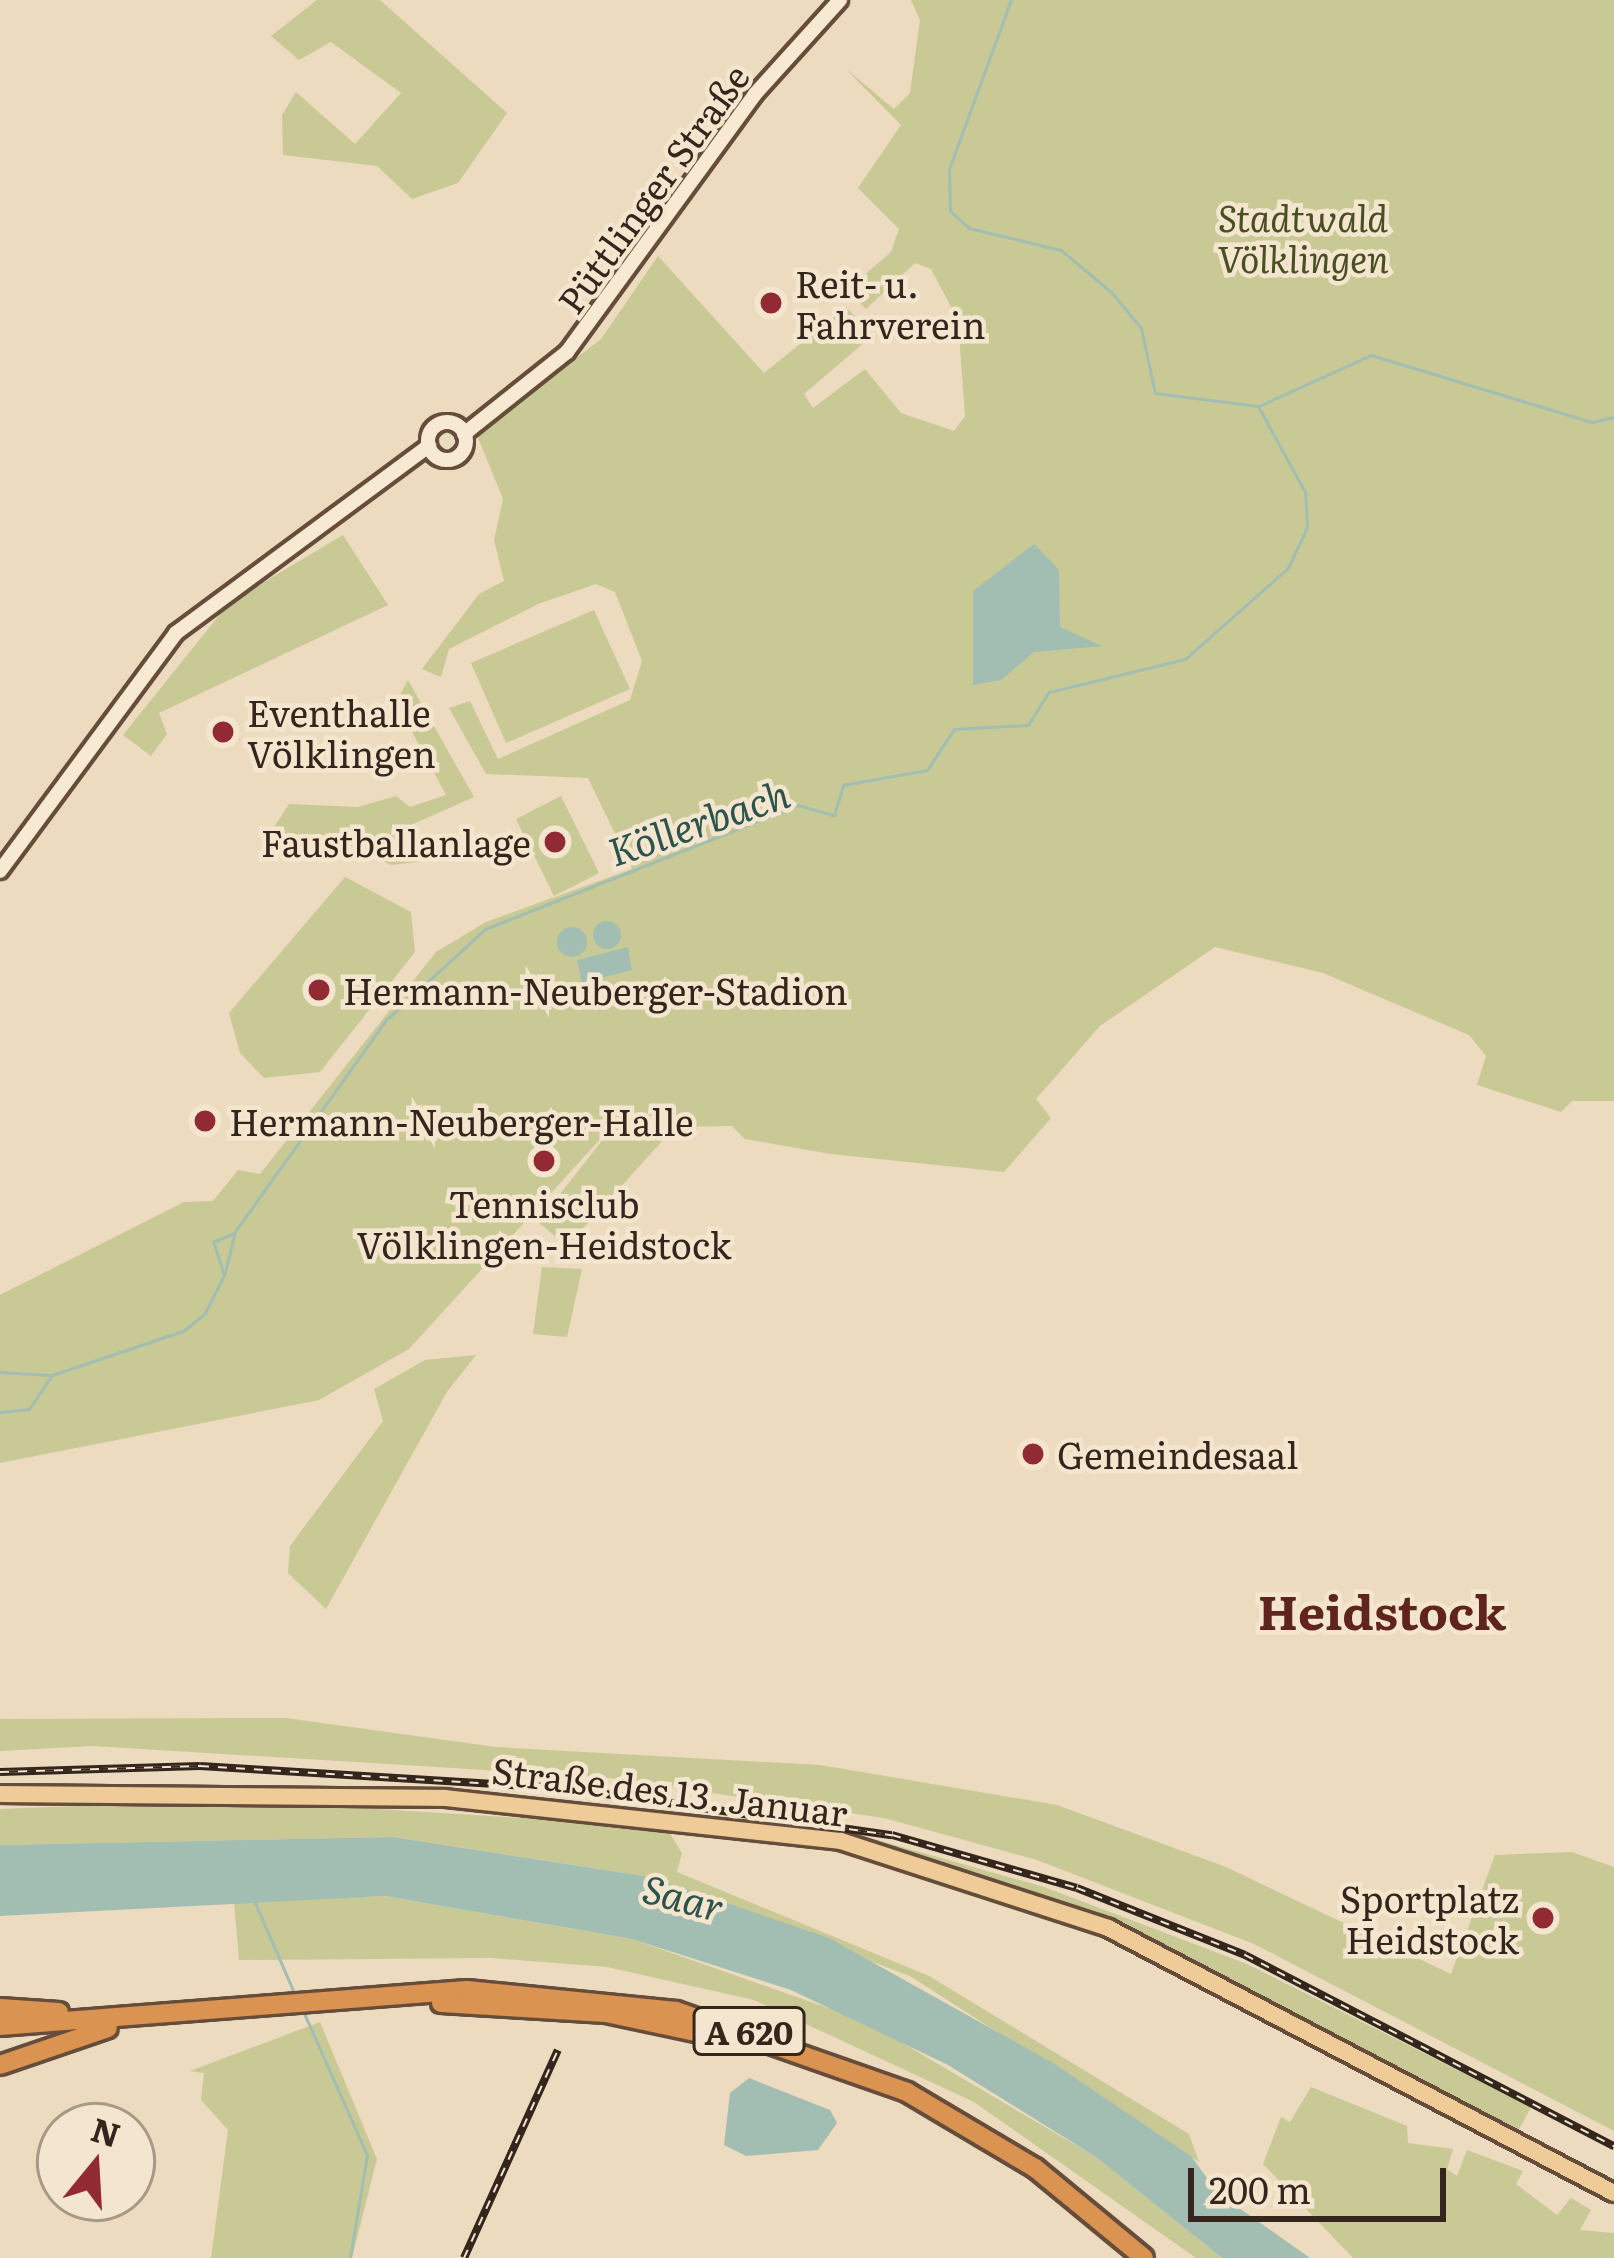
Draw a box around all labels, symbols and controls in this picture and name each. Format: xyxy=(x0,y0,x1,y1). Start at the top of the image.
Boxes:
street label: Püttlinger Straße xyxy=(547,55,757,321)
park label: Stadtwald Völklingen xyxy=(1217,194,1389,279)
place label: Reit- u. Fahrverein xyxy=(795,260,986,345)
marker: Reit- u. Fahrverein xyxy=(758,290,784,316)
place label: Eventhalle Völklingen xyxy=(247,689,436,774)
marker: Eventhalle Völklingen xyxy=(210,719,236,745)
water label: Köllerbach xyxy=(601,768,795,874)
place label: Faustballanlage xyxy=(261,820,531,864)
marker: Faustballanlage xyxy=(542,829,568,855)
place label: Hermann-Neuberger-Stadion xyxy=(343,968,848,1012)
marker: Hermann-Neuberger-Stadion xyxy=(306,977,332,1003)
place label: Hermann-Neuberger-Halle xyxy=(229,1099,694,1143)
marker: Hermann-Neuberger-Halle xyxy=(192,1108,218,1134)
marker: Tennisclub Völklingen-Heidstock xyxy=(531,1148,557,1174)
place label: Tennisclub Völklingen-Heidstock xyxy=(356,1180,732,1265)
place label: Gemeindesaal xyxy=(1057,1432,1298,1476)
marker: Gemeindesaal xyxy=(1020,1441,1046,1467)
district label: Heidstock xyxy=(1258,1581,1506,1639)
street label: Straße des 13. Januar xyxy=(490,1747,850,1833)
water label: Saar xyxy=(638,1863,730,1929)
place label: Sportplatz Heidstock xyxy=(1340,1875,1519,1960)
marker: Sportplatz Heidstock xyxy=(1530,1905,1556,1931)
road number: A 620 xyxy=(692,2004,806,2058)
north arrow xyxy=(36,2102,156,2222)
text: N xyxy=(86,2103,127,2158)
scale bar xyxy=(1194,2144,1452,2218)
text: 200 m xyxy=(1209,2162,1311,2215)

